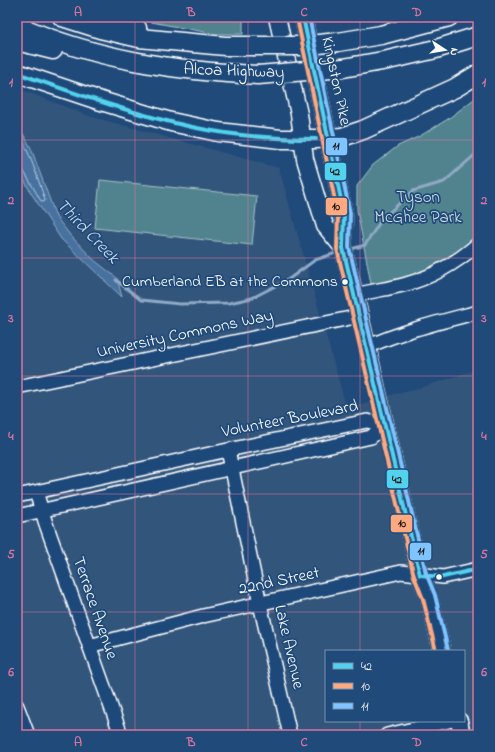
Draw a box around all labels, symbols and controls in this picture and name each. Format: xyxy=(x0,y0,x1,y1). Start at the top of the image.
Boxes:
text: A xyxy=(74,3,82,22)
text: B xyxy=(186,3,196,22)
text: C xyxy=(300,3,308,22)
text: D xyxy=(411,3,422,22)
north arrow xyxy=(425,30,465,70)
street label: Kingston Pike xyxy=(312,34,358,128)
text: N xyxy=(445,47,462,57)
street label: Alcoa Highway xyxy=(183,57,285,87)
text: 1 xyxy=(9,73,14,92)
text: 1 xyxy=(482,73,487,92)
line badge: 11 xyxy=(325,137,348,156)
text: 11 xyxy=(333,139,340,155)
line badge: 42 xyxy=(324,162,347,181)
text: 42 xyxy=(329,164,341,180)
park label: Tyson McGhee Park xyxy=(375,185,462,230)
text: 2 xyxy=(7,191,15,210)
text: 2 xyxy=(480,191,488,210)
water label: Third Creek xyxy=(49,194,126,271)
line badge: 10 xyxy=(325,197,348,216)
text: 10 xyxy=(332,199,340,215)
place label: Cumberland EB at the Commons xyxy=(122,270,338,294)
marker: Cumberland EB at the Commons xyxy=(340,277,350,287)
street label: University Commons Way xyxy=(94,303,276,366)
text: 3 xyxy=(7,309,14,328)
text: 3 xyxy=(480,309,487,328)
street label: Volunteer Boulevard xyxy=(219,393,361,445)
text: 4 xyxy=(7,427,14,446)
text: 4 xyxy=(480,427,487,446)
line badge: 42 xyxy=(386,469,409,489)
text: 42 xyxy=(391,472,403,488)
line badge: 10 xyxy=(390,514,413,533)
text: 10 xyxy=(398,516,406,532)
line badge: 11 xyxy=(409,542,432,561)
text: 11 xyxy=(418,544,425,560)
text: 5 xyxy=(7,545,15,564)
text: 5 xyxy=(480,545,488,564)
street label: Terrace Avenue xyxy=(66,553,124,663)
street label: 22nd Street xyxy=(236,560,322,602)
unlabelled marker xyxy=(434,572,444,582)
street label: Lake Avenue xyxy=(267,602,311,692)
legend xyxy=(325,650,465,722)
text: 42 xyxy=(361,658,372,676)
text: 6 xyxy=(7,663,14,682)
text: 6 xyxy=(480,663,487,682)
text: 10 xyxy=(361,678,370,696)
text: 11 xyxy=(361,698,369,716)
text: A xyxy=(74,733,82,752)
text: B xyxy=(186,733,196,752)
text: C xyxy=(300,733,308,752)
text: D xyxy=(411,733,422,752)

